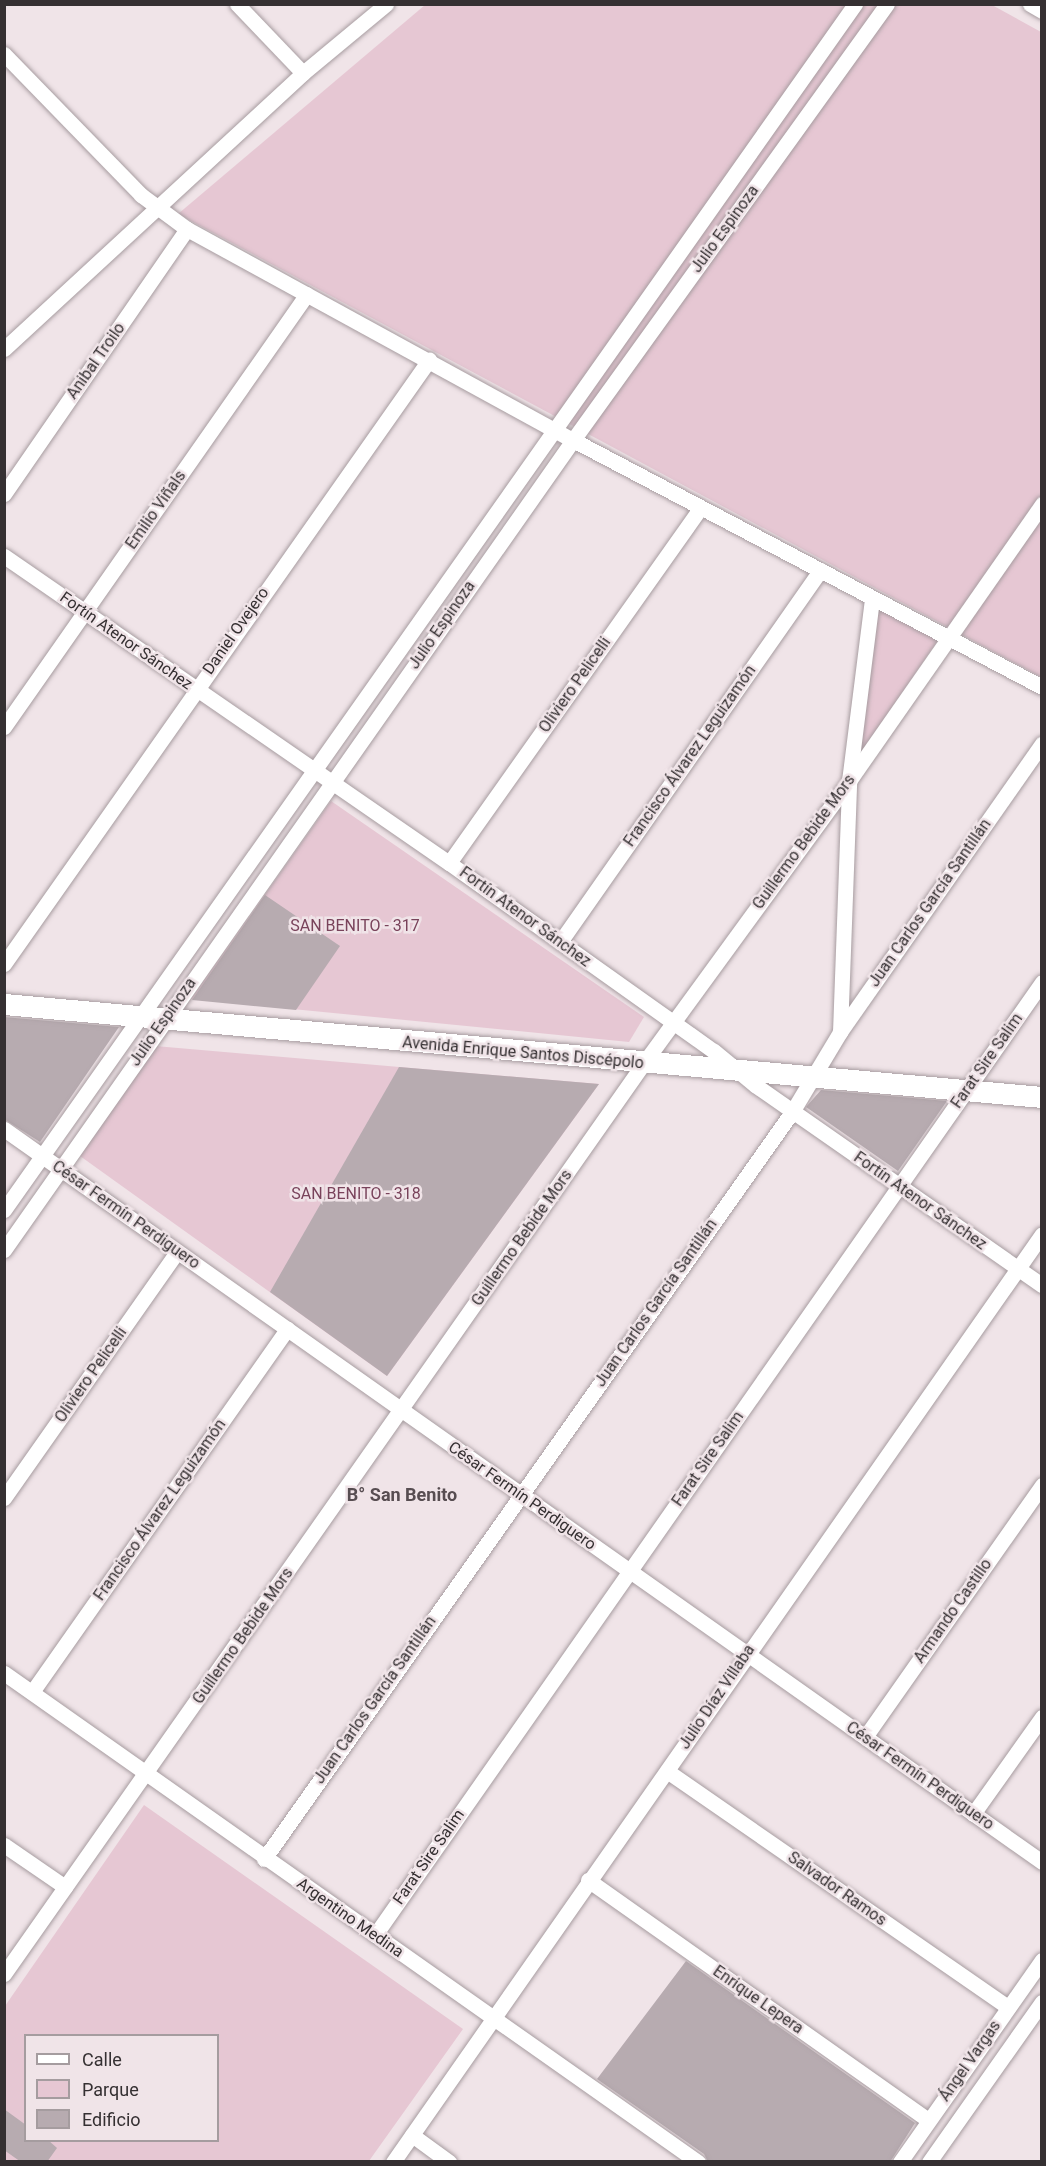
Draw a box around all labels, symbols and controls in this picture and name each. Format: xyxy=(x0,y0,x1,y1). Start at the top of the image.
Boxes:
street label: Julio Espinoza xyxy=(687,182,763,276)
street label: Anibal Troilo xyxy=(63,319,129,403)
street label: Emilio Viñals xyxy=(122,467,190,553)
street label: Julio Espinoza xyxy=(405,577,479,673)
street label: Daniel Ovejero xyxy=(199,584,273,678)
street label: Fortín Atenor Sánchez xyxy=(56,588,196,694)
street label: Oliviero Pelicelli xyxy=(535,634,615,736)
street label: Francisco Álvarez Leguizamón xyxy=(620,662,760,850)
street label: Guillermo Bebide Mors xyxy=(749,771,859,913)
street label: Juan Carlos García Santillán xyxy=(865,815,995,991)
street label: Fortín Atenor Sánchez xyxy=(456,863,594,971)
park label: SAN BENITO - 317 xyxy=(290,916,420,936)
street label: Julio Espinoza xyxy=(126,974,200,1070)
street label: Farat Sire Salim xyxy=(947,1010,1027,1112)
street label: Avenida Enrique Santos Discépolo xyxy=(401,1033,645,1073)
street label: Fortín Atenor Sánchez xyxy=(850,1148,990,1254)
street label: César Fermín Perdiguero xyxy=(48,1157,204,1273)
street label: Guillermo Bebide Mors xyxy=(468,1166,576,1310)
park label: SAN BENITO - 318 xyxy=(291,1184,421,1204)
street label: Juan Carlos García Santillán xyxy=(591,1215,721,1391)
street label: Oliviero Pelicelli xyxy=(51,1324,131,1426)
street label: Farat Sire Salim xyxy=(668,1408,748,1510)
street label: Francisco Álvarez Leguizamón xyxy=(90,1416,230,1604)
street label: César Fermín Perdiguero xyxy=(444,1438,600,1554)
district label: B° San Benito xyxy=(347,1484,457,1506)
street label: Armando Castillo xyxy=(910,1555,996,1667)
street label: Guillermo Bebide Mors xyxy=(189,1564,297,1708)
street label: Juan Carlos García Santillán xyxy=(310,1612,440,1788)
street label: Julio Díaz Villaba xyxy=(675,1641,759,1753)
street label: César Fermín Perdiguero xyxy=(842,1718,998,1834)
street label: Farat Sire Salim xyxy=(389,1806,469,1908)
street label: Salvador Ramos xyxy=(784,1848,890,1930)
street label: Argentino Medina xyxy=(293,1874,407,1962)
street label: Enrique Lepera xyxy=(709,1962,807,2038)
street label: Ángel Vargas xyxy=(935,2017,1005,2105)
legend xyxy=(24,2034,219,2142)
text: Calle xyxy=(82,2049,122,2070)
text: Parque xyxy=(82,2079,139,2100)
text: Edificio xyxy=(82,2109,141,2130)

